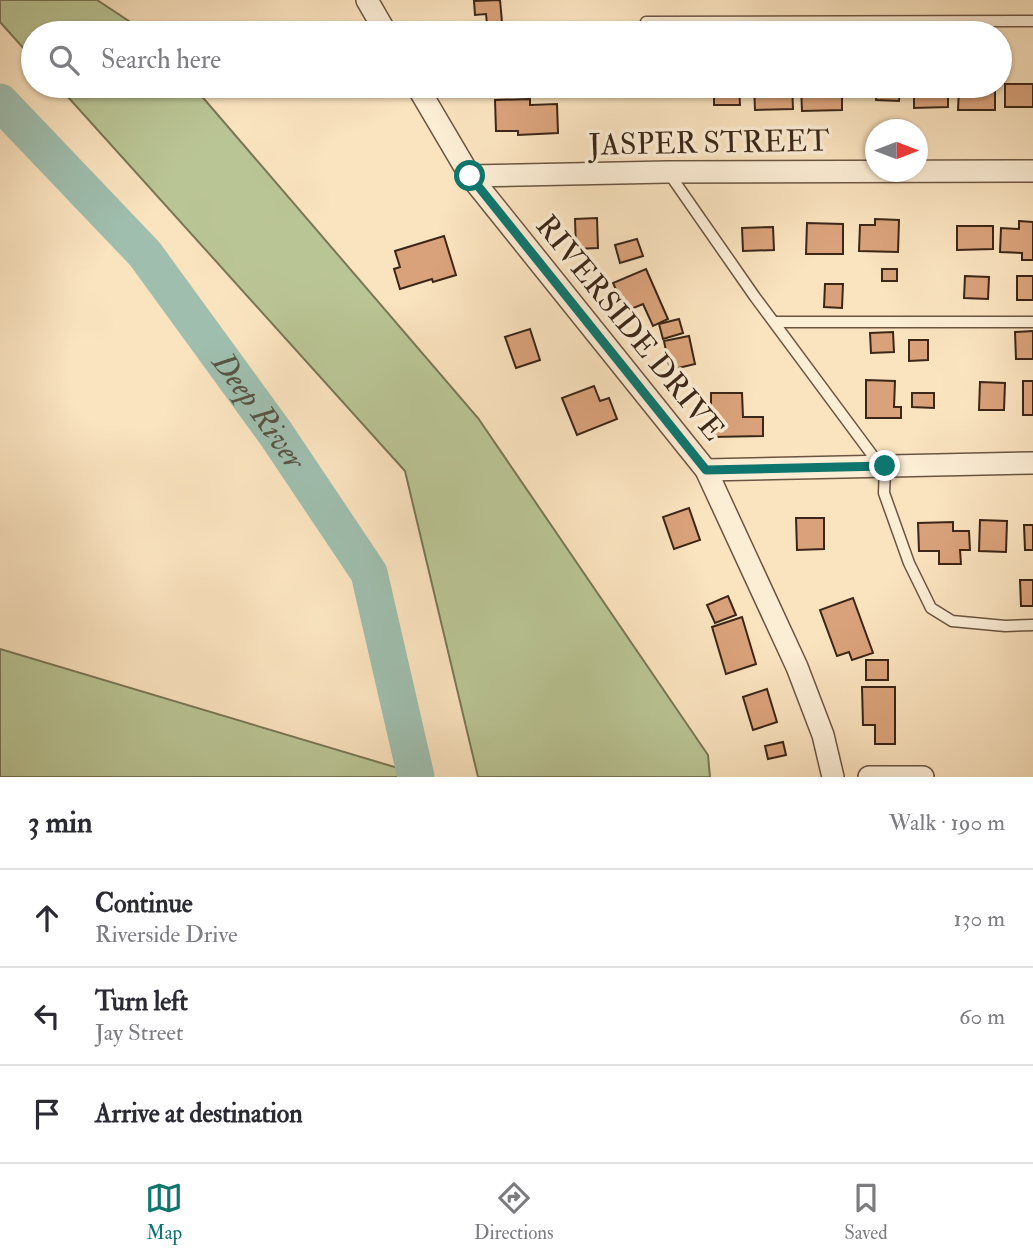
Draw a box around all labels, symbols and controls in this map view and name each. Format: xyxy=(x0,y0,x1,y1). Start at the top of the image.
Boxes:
search box xyxy=(21,21,1012,98)
icon: search xyxy=(45,41,83,79)
text: Search here xyxy=(101,44,221,76)
north arrow xyxy=(865,119,928,182)
street label: JASPER STREET xyxy=(587,122,830,164)
route start xyxy=(454,160,485,191)
street label: RIVERSIDE DRIVE xyxy=(528,208,732,448)
water label: Deep River xyxy=(203,344,315,479)
route end xyxy=(869,450,900,481)
text: 3 min xyxy=(28,804,93,841)
text: Walk · 190 m xyxy=(889,808,1005,837)
text: Continue xyxy=(95,888,193,920)
icon: ahead xyxy=(28,899,66,937)
text: 130 m xyxy=(953,904,1005,933)
text: Riverside Drive xyxy=(95,920,238,949)
text: Turn left xyxy=(95,986,188,1018)
icon: left xyxy=(28,997,66,1035)
text: 60 m xyxy=(959,1002,1005,1031)
text: Jay Street xyxy=(95,1018,183,1047)
icon: arrive xyxy=(28,1095,66,1133)
text: Arrive at destination xyxy=(95,1098,303,1130)
tab: Map xyxy=(145,1179,183,1245)
tab: Directions xyxy=(474,1179,554,1245)
tab: Saved xyxy=(844,1179,888,1245)

